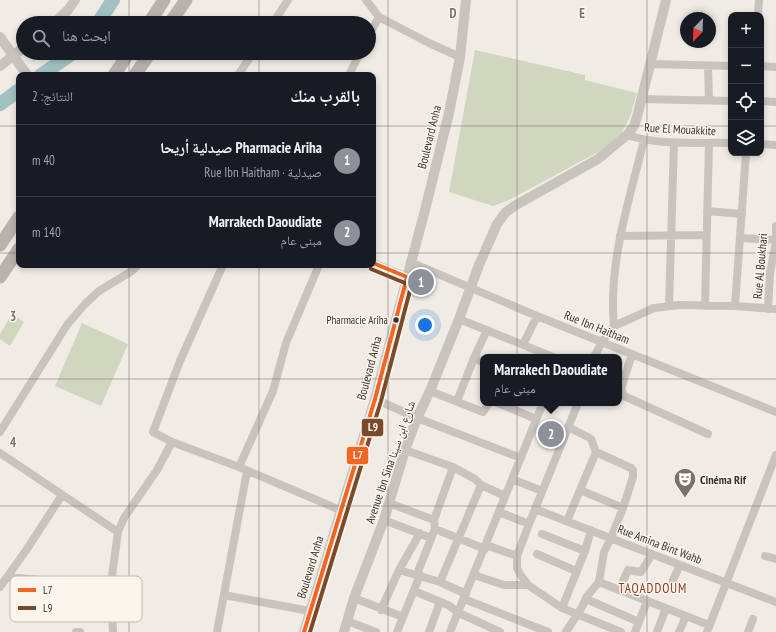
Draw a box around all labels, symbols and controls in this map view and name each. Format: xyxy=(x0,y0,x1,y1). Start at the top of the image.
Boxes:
text: D xyxy=(450,5,457,22)
text: E xyxy=(579,5,585,22)
north arrow xyxy=(680,12,716,48)
map controls xyxy=(728,12,764,156)
button: + xyxy=(728,12,764,48)
search box xyxy=(16,16,376,60)
text: ابحث هنا xyxy=(62,26,111,45)
icon: search xyxy=(30,27,52,49)
button: − xyxy=(728,48,764,84)
button: locate xyxy=(728,84,764,120)
text: بالقرب منك xyxy=(290,85,360,107)
text: النتائج: 2 xyxy=(32,88,73,105)
street label: Boulevard Anha xyxy=(414,104,444,170)
street label: Rue El Mouakkite xyxy=(644,120,716,138)
button: layers xyxy=(728,120,764,156)
text: Pharmacie Ariha صيدلية أريحا xyxy=(160,138,322,157)
text: 40 m xyxy=(32,152,55,169)
text: 1 xyxy=(344,152,350,169)
text: صيدلية · Rue Ibn Haitham xyxy=(204,164,322,181)
text: Marrakech Daoudiate xyxy=(209,212,322,231)
text: 140 m xyxy=(32,224,61,241)
text: 2 xyxy=(344,224,350,241)
text: مبنى عام xyxy=(281,232,322,249)
street label: Rue Al Boukhari xyxy=(750,233,770,299)
pin: 1 xyxy=(408,267,434,297)
street label: Rue Ibn Haitham xyxy=(562,307,632,347)
text: 3 xyxy=(10,308,16,325)
place label: Pharmacie Ariha xyxy=(326,313,388,327)
marker: Pharmacie Ariha xyxy=(391,315,401,325)
your location xyxy=(415,315,435,335)
street label: Boulevard Ariha xyxy=(353,334,385,402)
popup xyxy=(480,354,622,406)
text: Marrakech Daoudiate xyxy=(494,360,608,379)
text: مبنى عام xyxy=(494,380,536,397)
street label: Avenue Ibn Sina شارع ابن سينا xyxy=(362,399,419,526)
line badge: L9 xyxy=(361,418,384,437)
pin: 2 xyxy=(538,419,564,449)
text: L9 xyxy=(368,420,378,434)
text: 4 xyxy=(10,434,17,451)
line badge: L7 xyxy=(346,446,369,465)
text: L7 xyxy=(353,448,363,462)
theatre icon: Cinéma Rif xyxy=(672,466,698,499)
place label: Cinéma Rif xyxy=(700,472,747,487)
street label: Rue Amina Bint Wahb xyxy=(616,521,704,567)
street label: Boulevard Anha xyxy=(293,534,327,600)
legend xyxy=(10,576,142,622)
district label: TAQADDOUM xyxy=(619,580,687,597)
text: L7 xyxy=(43,583,53,597)
text: L9 xyxy=(43,601,53,615)

